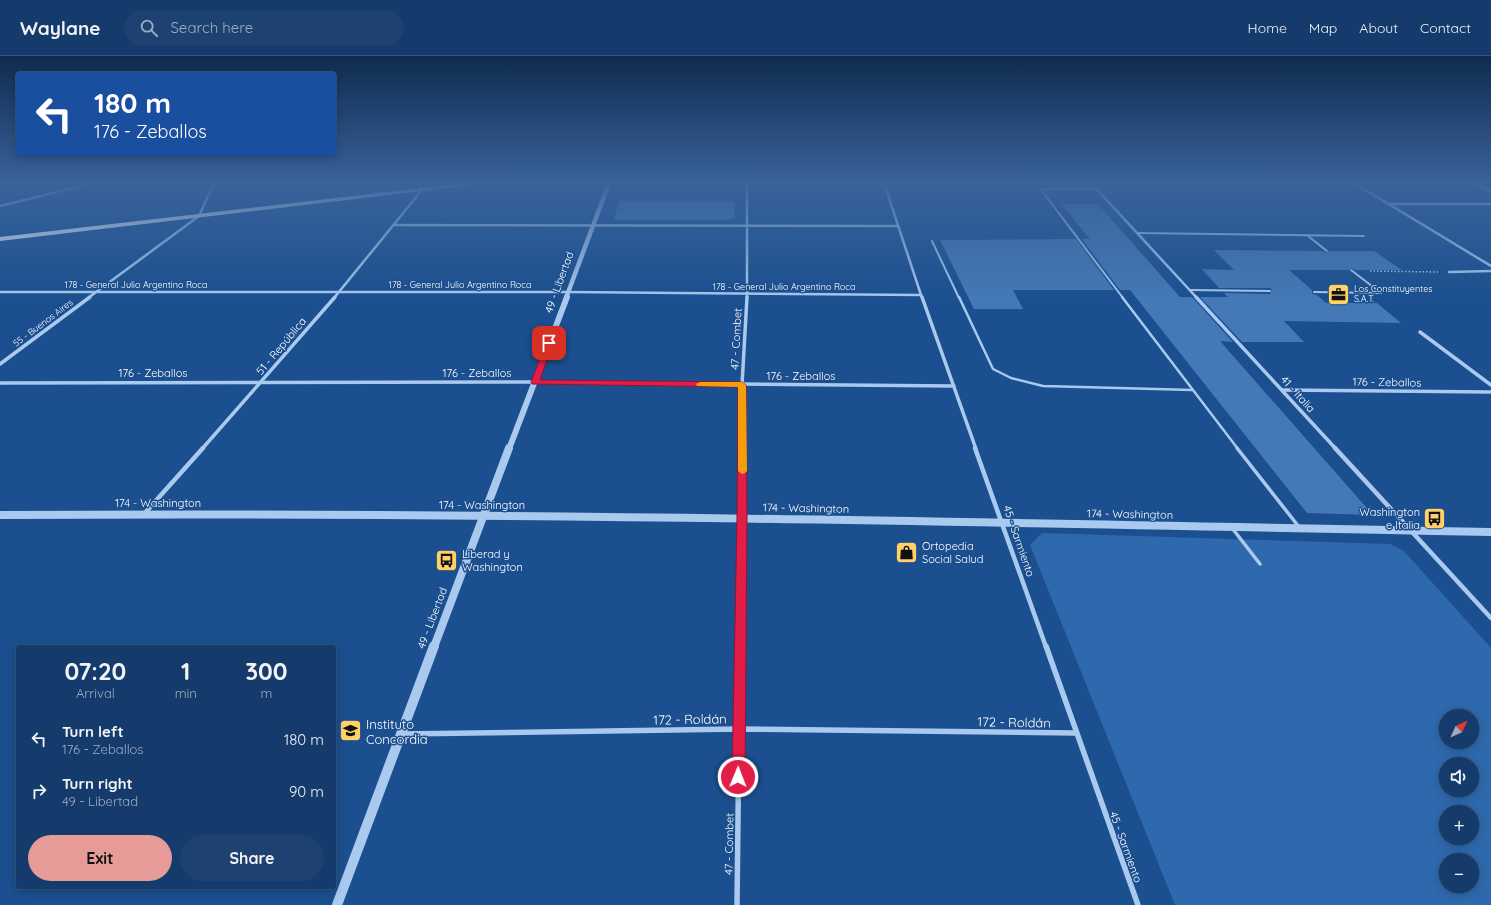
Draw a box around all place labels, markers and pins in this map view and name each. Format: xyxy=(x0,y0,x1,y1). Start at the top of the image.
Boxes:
office icon: Los Constituyentes S.A.T. xyxy=(1326,281,1352,307)
place label: Los Constituyentes S.A.T. xyxy=(1354,283,1432,304)
pin xyxy=(532,326,566,360)
place label: Washington e Italia xyxy=(1359,505,1420,532)
bus stop icon: Washington e Italia xyxy=(1422,505,1448,531)
shop icon: Ortopedia Social Salud xyxy=(893,539,919,565)
place label: Ortopedia Social Salud xyxy=(922,539,983,566)
bus stop icon: Liberad y Washington xyxy=(433,547,459,573)
place label: Liberad y Washington xyxy=(462,547,523,574)
place label: Instituto Concordia xyxy=(366,716,428,747)
school or university icon: Instituto Concordia xyxy=(338,718,364,744)

